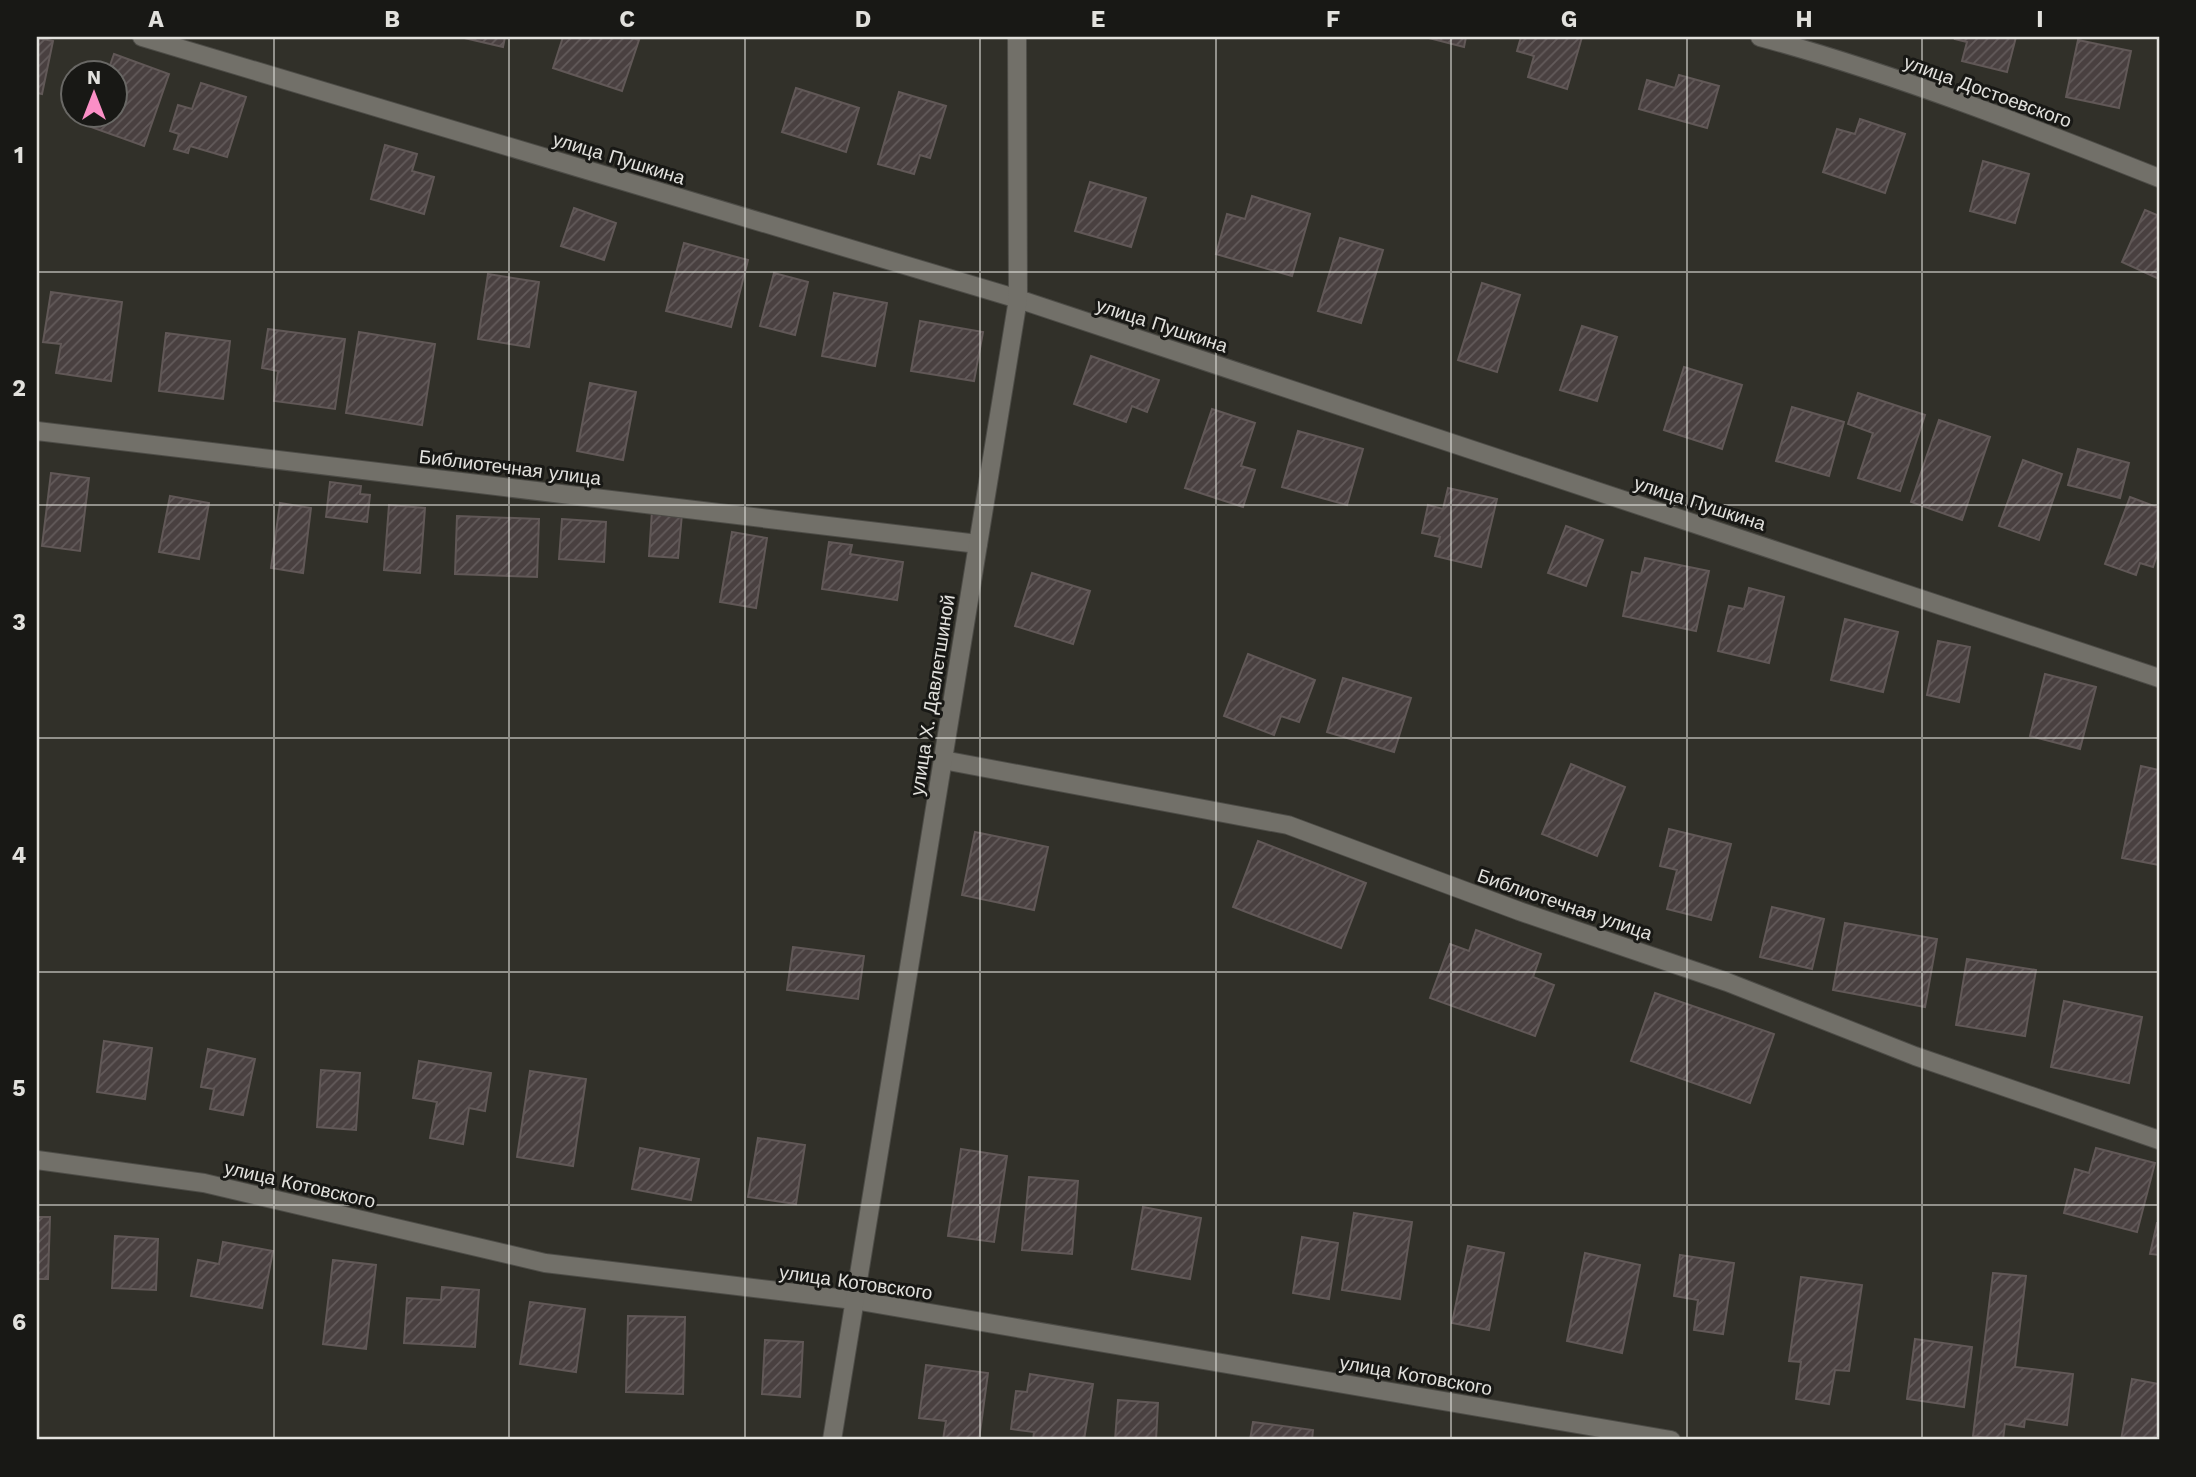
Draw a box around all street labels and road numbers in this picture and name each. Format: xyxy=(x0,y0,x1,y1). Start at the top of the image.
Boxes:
street label: улица Достоевского xyxy=(1901,50,2075,133)
street label: улица Пушкина xyxy=(550,127,688,190)
street label: улица Пушкина xyxy=(1093,293,1231,358)
street label: Библиотечная улица xyxy=(418,445,603,490)
street label: улица Пушкина xyxy=(1631,471,1769,536)
street label: улица Х. Давлетшиной xyxy=(905,593,960,797)
street label: Библиотечная улица xyxy=(1474,864,1656,945)
street label: улица Котовского xyxy=(222,1156,378,1213)
street label: улица Котовского xyxy=(778,1260,934,1305)
street label: улица Котовского xyxy=(1338,1351,1494,1400)

